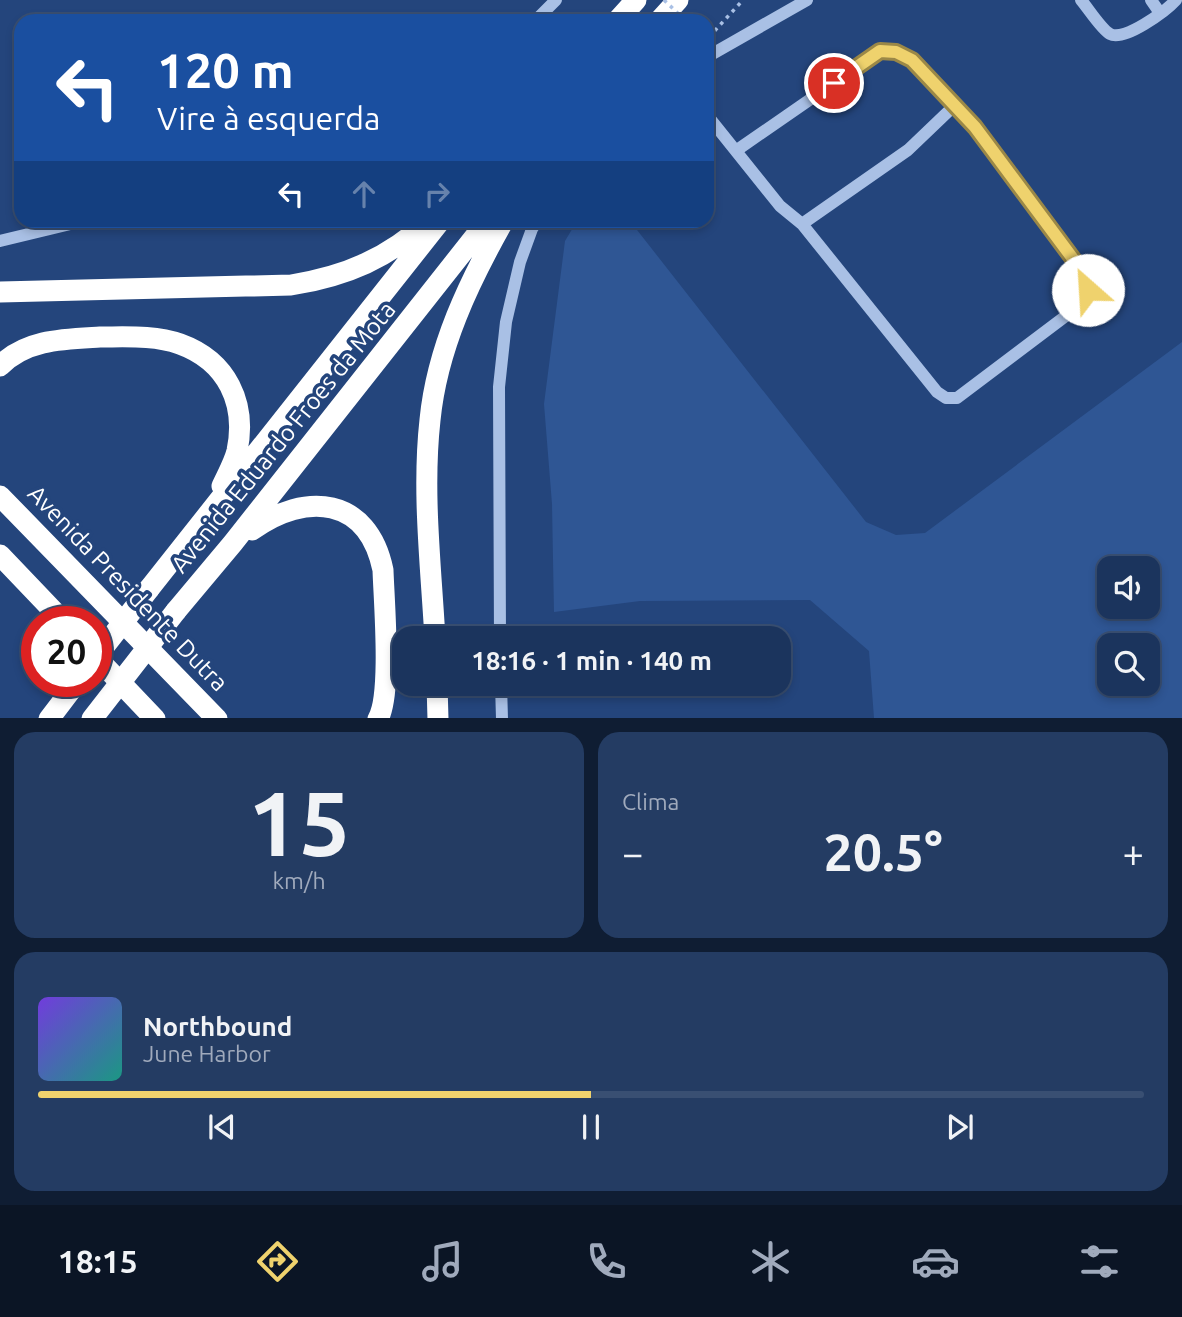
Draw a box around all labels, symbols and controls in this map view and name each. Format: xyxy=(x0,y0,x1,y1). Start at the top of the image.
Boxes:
icon: left xyxy=(42,42,133,133)
text: 120 m xyxy=(157,42,294,97)
pin xyxy=(804,53,864,113)
icon: arrive xyxy=(815,64,853,102)
text: Vire à esquerda xyxy=(157,100,380,136)
icon: left xyxy=(272,175,310,213)
icon: ahead xyxy=(345,175,383,213)
icon: right xyxy=(418,175,456,213)
position arrow xyxy=(1051,253,1125,327)
street label: Avenida Eduardo Froes da Mota xyxy=(165,296,401,578)
street label: Avenida Presidente Dutra xyxy=(23,480,233,696)
map controls xyxy=(1097,556,1160,696)
button: sound xyxy=(1097,556,1160,619)
speed limit sign: 20 xyxy=(21,606,112,697)
button: search xyxy=(1097,633,1160,696)
text: 18:16 · 1 min · 140 m xyxy=(471,646,712,675)
text: 15 xyxy=(248,771,350,873)
text: Clima xyxy=(622,789,679,814)
text: 20.5° xyxy=(823,823,943,881)
text: − xyxy=(622,832,643,874)
text: + xyxy=(1123,832,1144,874)
text: km/h xyxy=(272,868,326,893)
text: Northbound xyxy=(143,1012,292,1041)
text: June Harbor xyxy=(143,1041,271,1066)
icon: previous xyxy=(203,1108,241,1146)
icon: pause xyxy=(572,1108,610,1146)
icon: next xyxy=(941,1108,979,1146)
icon: directions xyxy=(253,1237,302,1286)
icon: music xyxy=(418,1237,467,1286)
icon: phone xyxy=(582,1237,631,1286)
icon: climate xyxy=(746,1237,795,1286)
icon: car xyxy=(911,1237,960,1286)
icon: filters xyxy=(1075,1237,1124,1286)
text: 18:15 xyxy=(58,1243,138,1279)

